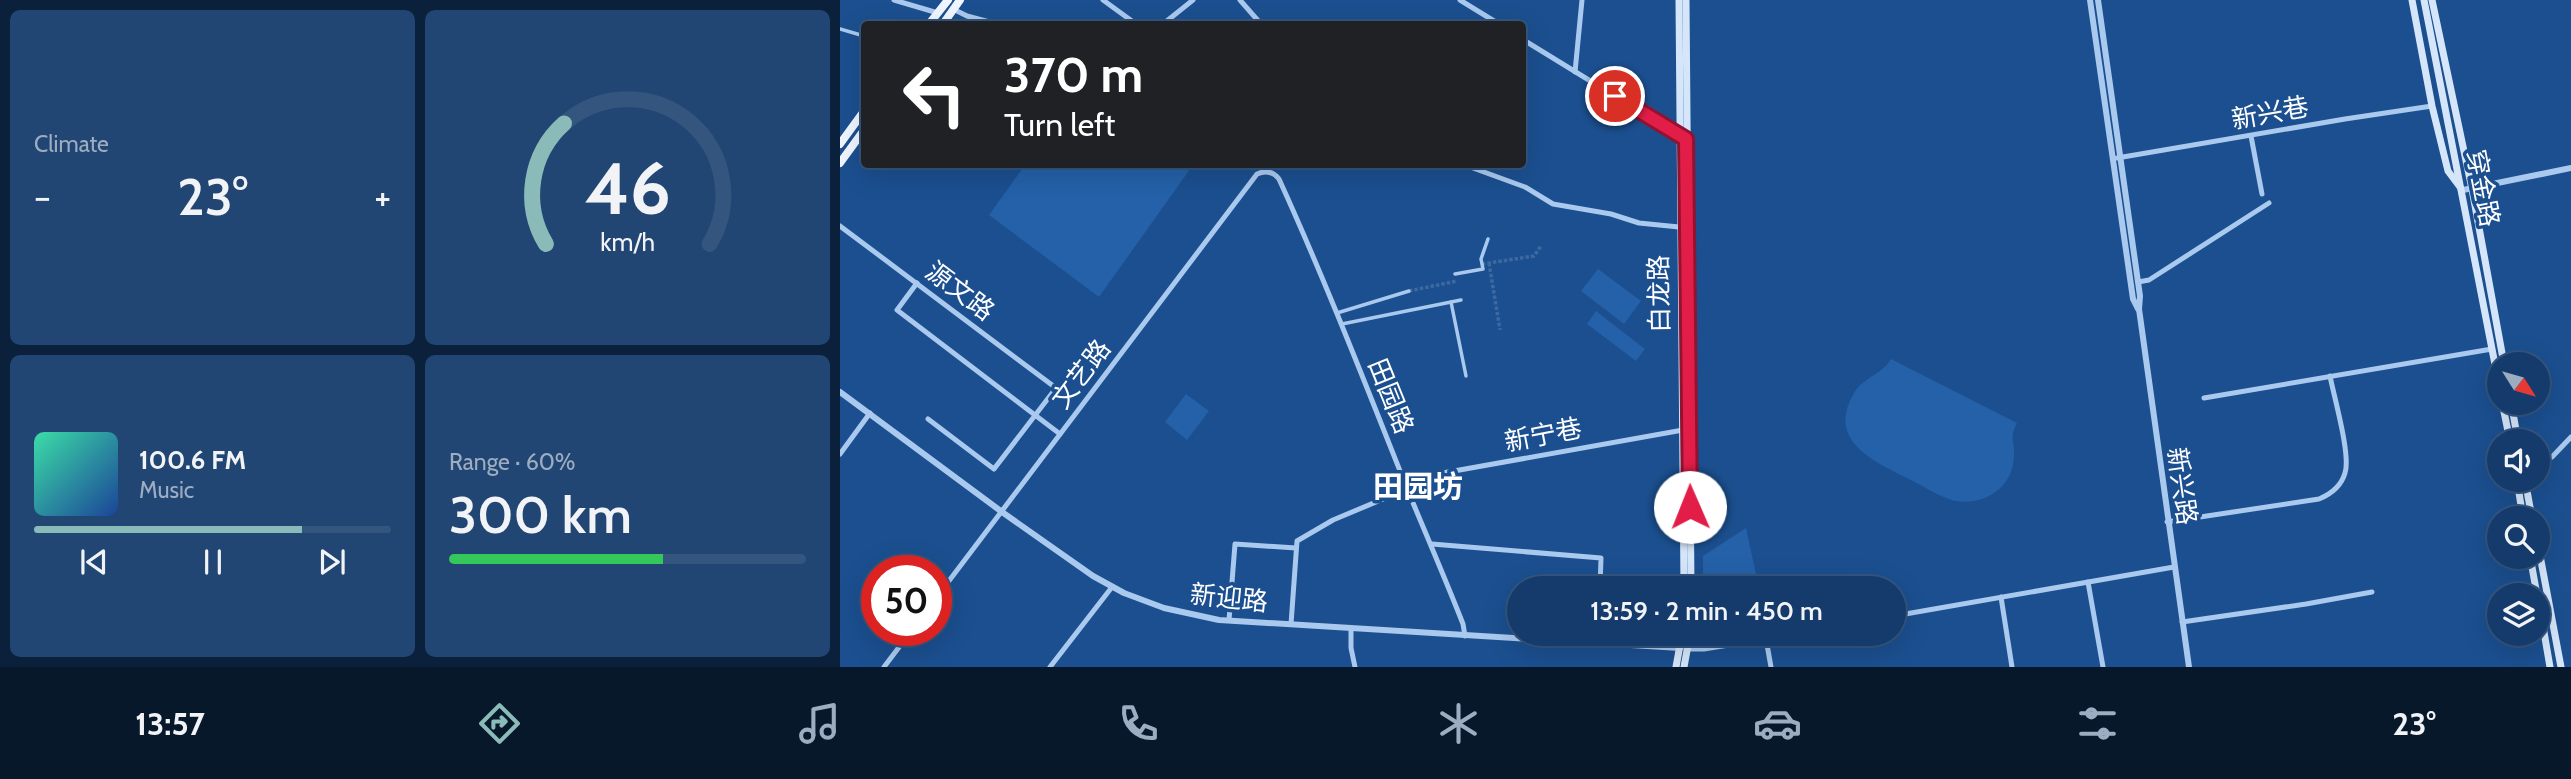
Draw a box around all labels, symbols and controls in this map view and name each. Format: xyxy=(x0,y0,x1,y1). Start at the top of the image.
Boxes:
text: 370 m xyxy=(1004,45,1143,104)
icon: left xyxy=(889,49,980,140)
pin xyxy=(1585,66,1645,126)
icon: arrive xyxy=(1596,77,1634,115)
street label: 新兴巷 xyxy=(2229,90,2311,136)
text: Turn left xyxy=(1004,105,1115,144)
text: Climate xyxy=(34,130,109,158)
text: 46 xyxy=(584,144,671,232)
street label: 穿金路 xyxy=(2460,147,2506,229)
text: 23° xyxy=(177,165,248,228)
text: − xyxy=(34,173,51,220)
text: + xyxy=(374,173,391,220)
text: km/h xyxy=(600,226,655,256)
street label: 源文路 xyxy=(919,255,1001,327)
street label: 白龙路 xyxy=(1642,255,1676,333)
street label: 文艺路 xyxy=(1045,333,1117,415)
north arrow xyxy=(2487,352,2550,415)
map controls xyxy=(2487,352,2550,646)
street label: 田园路 xyxy=(1362,354,1420,438)
street label: 新宁巷 xyxy=(1502,412,1584,458)
button: sound xyxy=(2487,429,2550,492)
text: 100.6 FM xyxy=(139,444,246,476)
street label: 新兴路 xyxy=(2161,445,2203,527)
text: Range · 60% xyxy=(449,448,576,476)
district label: 田园坊 xyxy=(1373,468,1463,505)
position arrow xyxy=(1653,470,1727,544)
text: Music xyxy=(139,476,194,504)
text: 300 km xyxy=(449,483,632,546)
button: search xyxy=(2487,506,2550,569)
icon: previous xyxy=(75,543,113,581)
icon: pause xyxy=(194,543,232,581)
icon: next xyxy=(313,543,351,581)
speed limit sign: 50 xyxy=(861,555,952,646)
street label: 新迎路 xyxy=(1189,578,1269,618)
button: layers xyxy=(2487,583,2550,646)
text: 13:59 · 2 min · 450 m xyxy=(1590,595,1823,627)
icon: directions xyxy=(475,699,524,748)
icon: music xyxy=(795,699,844,748)
icon: phone xyxy=(1114,699,1163,748)
icon: climate xyxy=(1434,699,1483,748)
icon: car xyxy=(1753,699,1802,748)
icon: filters xyxy=(2073,699,2122,748)
text: 13:57 xyxy=(135,704,205,743)
text: 23° xyxy=(2392,704,2436,743)

